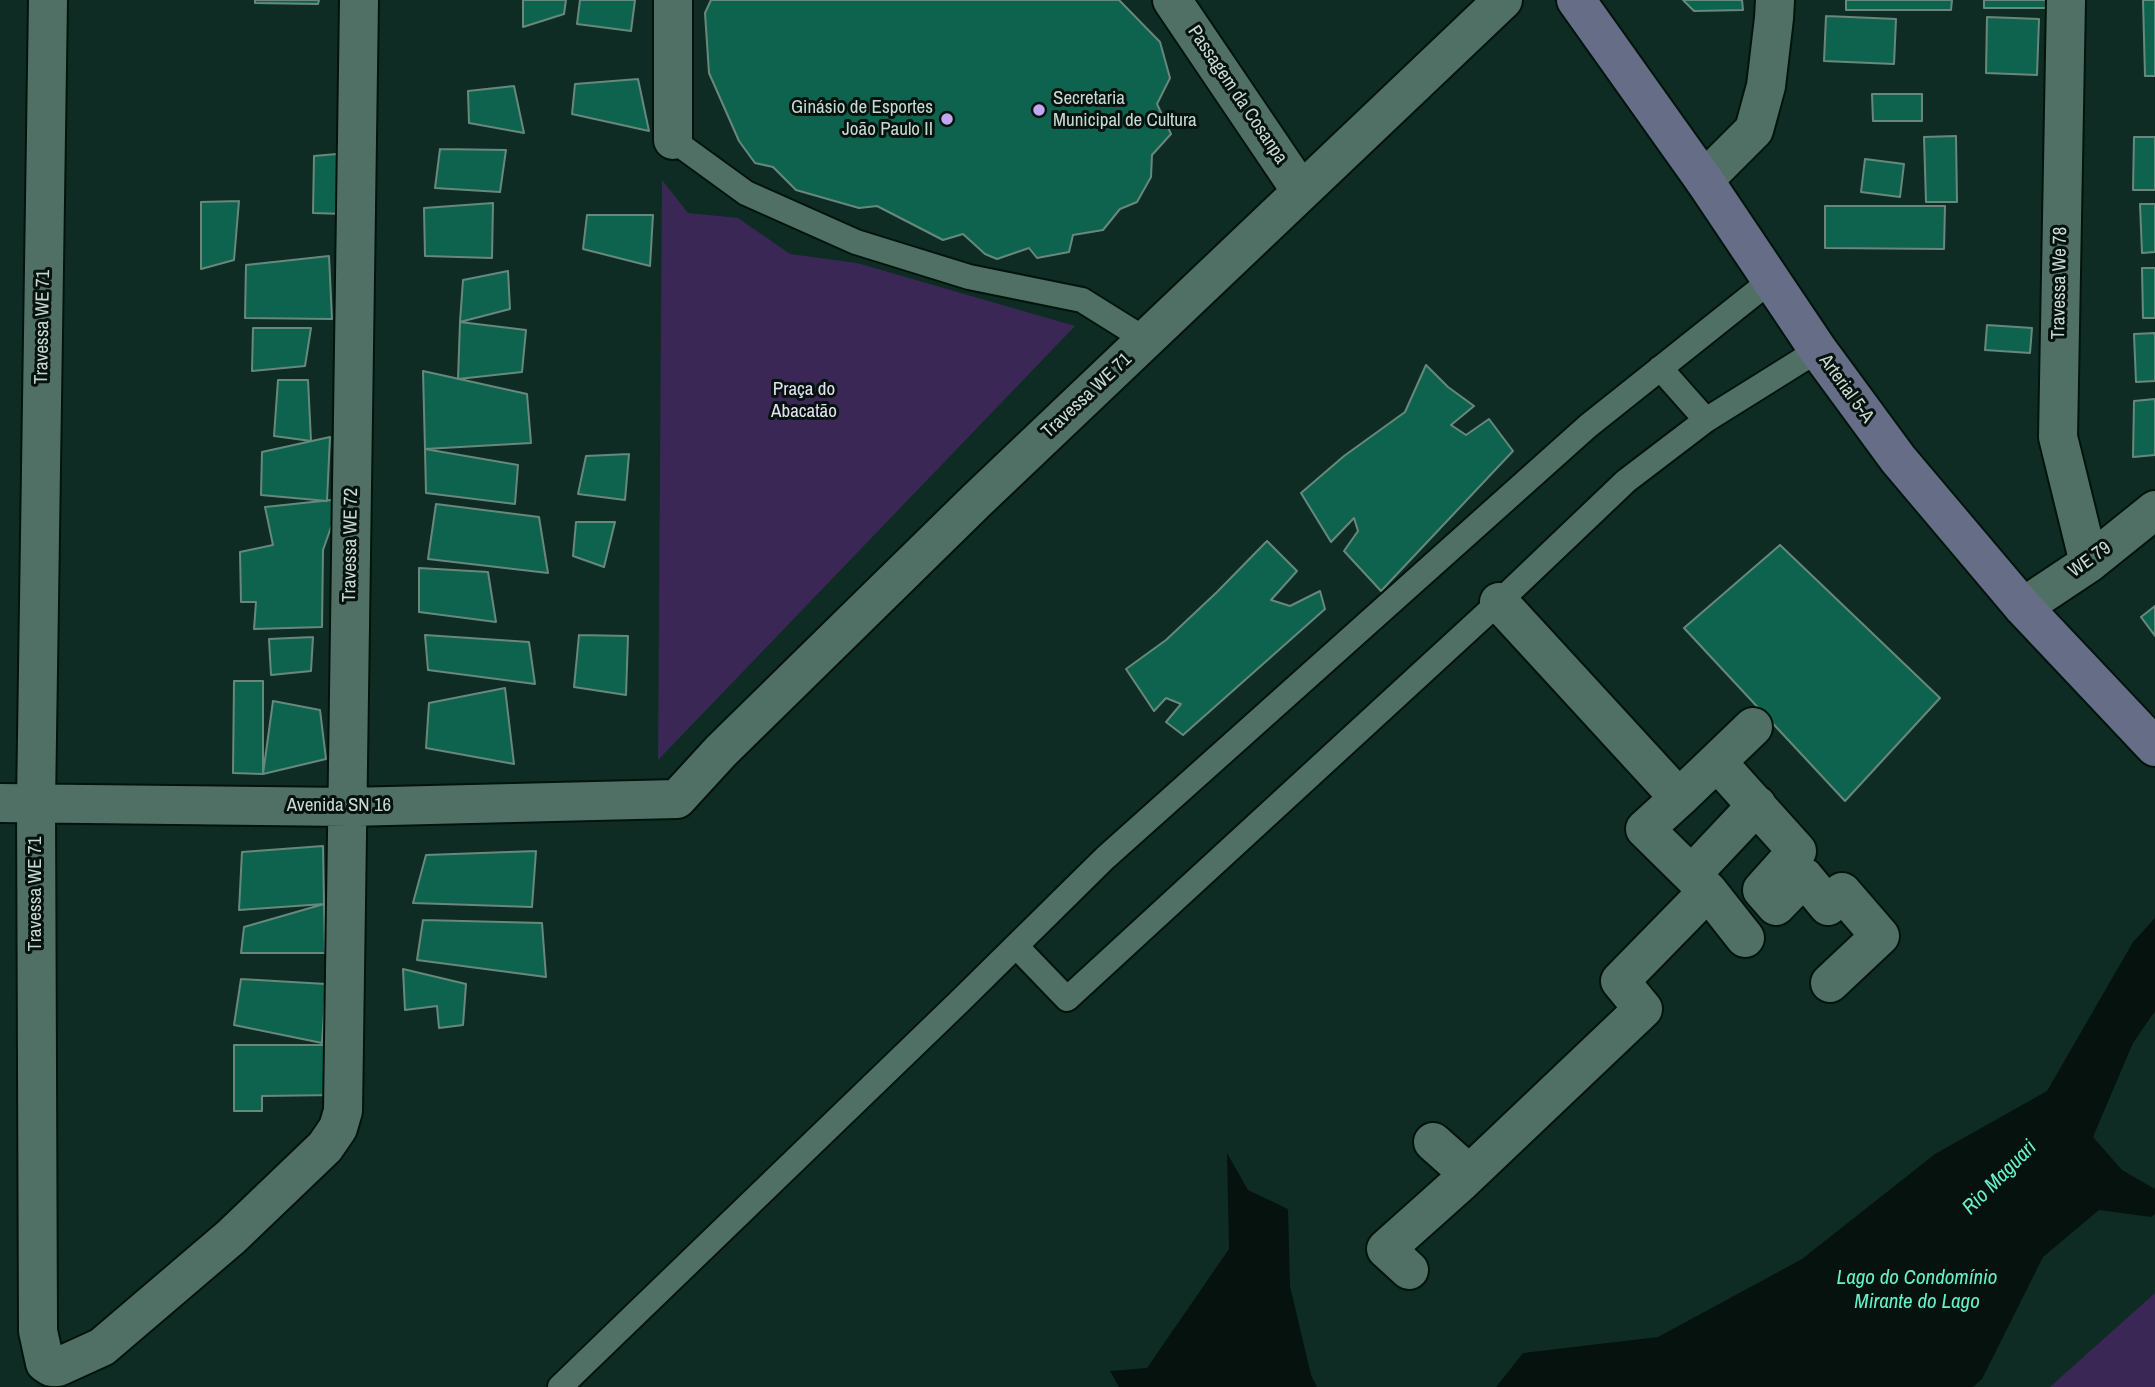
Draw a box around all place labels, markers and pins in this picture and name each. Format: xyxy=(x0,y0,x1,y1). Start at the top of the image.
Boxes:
place label: Secretaria Municipal de Cultura xyxy=(1053,88,1197,132)
place label: Ginásio de Esportes João Paulo II xyxy=(791,97,933,141)
marker: Secretaria Municipal de Cultura xyxy=(1031,102,1047,118)
marker: Ginásio de Esportes João Paulo II xyxy=(939,111,955,127)

